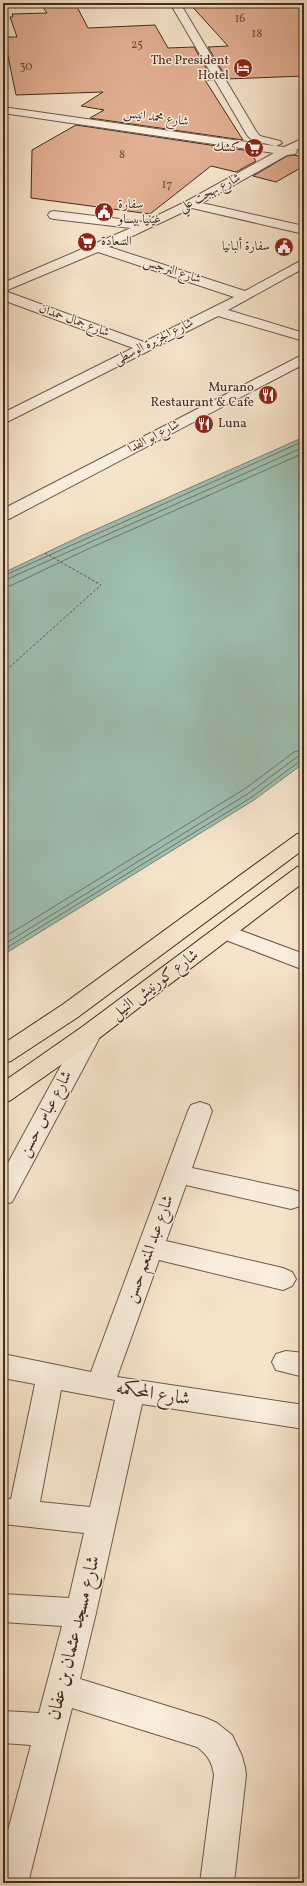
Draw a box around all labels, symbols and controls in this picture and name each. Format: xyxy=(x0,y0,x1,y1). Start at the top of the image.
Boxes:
house number: 16 xyxy=(235,11,245,27)
house number: 18 xyxy=(252,26,262,42)
house number: 25 xyxy=(131,37,143,53)
place label: The President Hotel xyxy=(151,52,229,85)
hotel icon: The President Hotel xyxy=(232,57,254,79)
house number: 30 xyxy=(19,59,33,75)
street label: شارع محمد انيس xyxy=(122,105,190,132)
supermarket icon: كشك xyxy=(243,137,265,159)
place label: كشك xyxy=(213,139,240,157)
house number: 8 xyxy=(119,147,125,163)
street label: شارع بهجت علي xyxy=(176,169,246,220)
house number: 17 xyxy=(162,177,172,193)
place label: سفارة غينيا بيساو xyxy=(116,196,161,229)
public building icon: سفارة غينيا بيساو xyxy=(93,201,115,223)
supermarket icon: السعادة xyxy=(76,231,98,253)
place label: السعادة xyxy=(101,233,132,251)
public building icon: سفارة ألبانيا xyxy=(273,236,295,258)
place label: سفارة ألبانيا xyxy=(222,237,270,256)
street label: شارع النرجس xyxy=(140,253,203,290)
street label: شارع جمال حمدان xyxy=(36,300,112,343)
street label: شارع الجزيرة الوسطى xyxy=(111,314,197,371)
place label: Murano Restaurant & Cafe xyxy=(151,379,254,412)
restaurant icon: Murano Restaurant & Cafe xyxy=(257,384,279,406)
restaurant icon: Luna xyxy=(193,413,215,435)
place label: Luna xyxy=(218,415,247,433)
street label: شارع ابو الفدا xyxy=(125,416,184,459)
street label: شارع كورنيش النيل xyxy=(106,945,204,1026)
street label: شارع عباس حسن xyxy=(14,1067,79,1161)
street label: شارع عبد المنعم حسن xyxy=(120,1192,183,1307)
street label: شارع المحكمه xyxy=(114,1375,192,1414)
street label: شارع مسجد عثمان بن عفان xyxy=(41,1553,108,1723)

